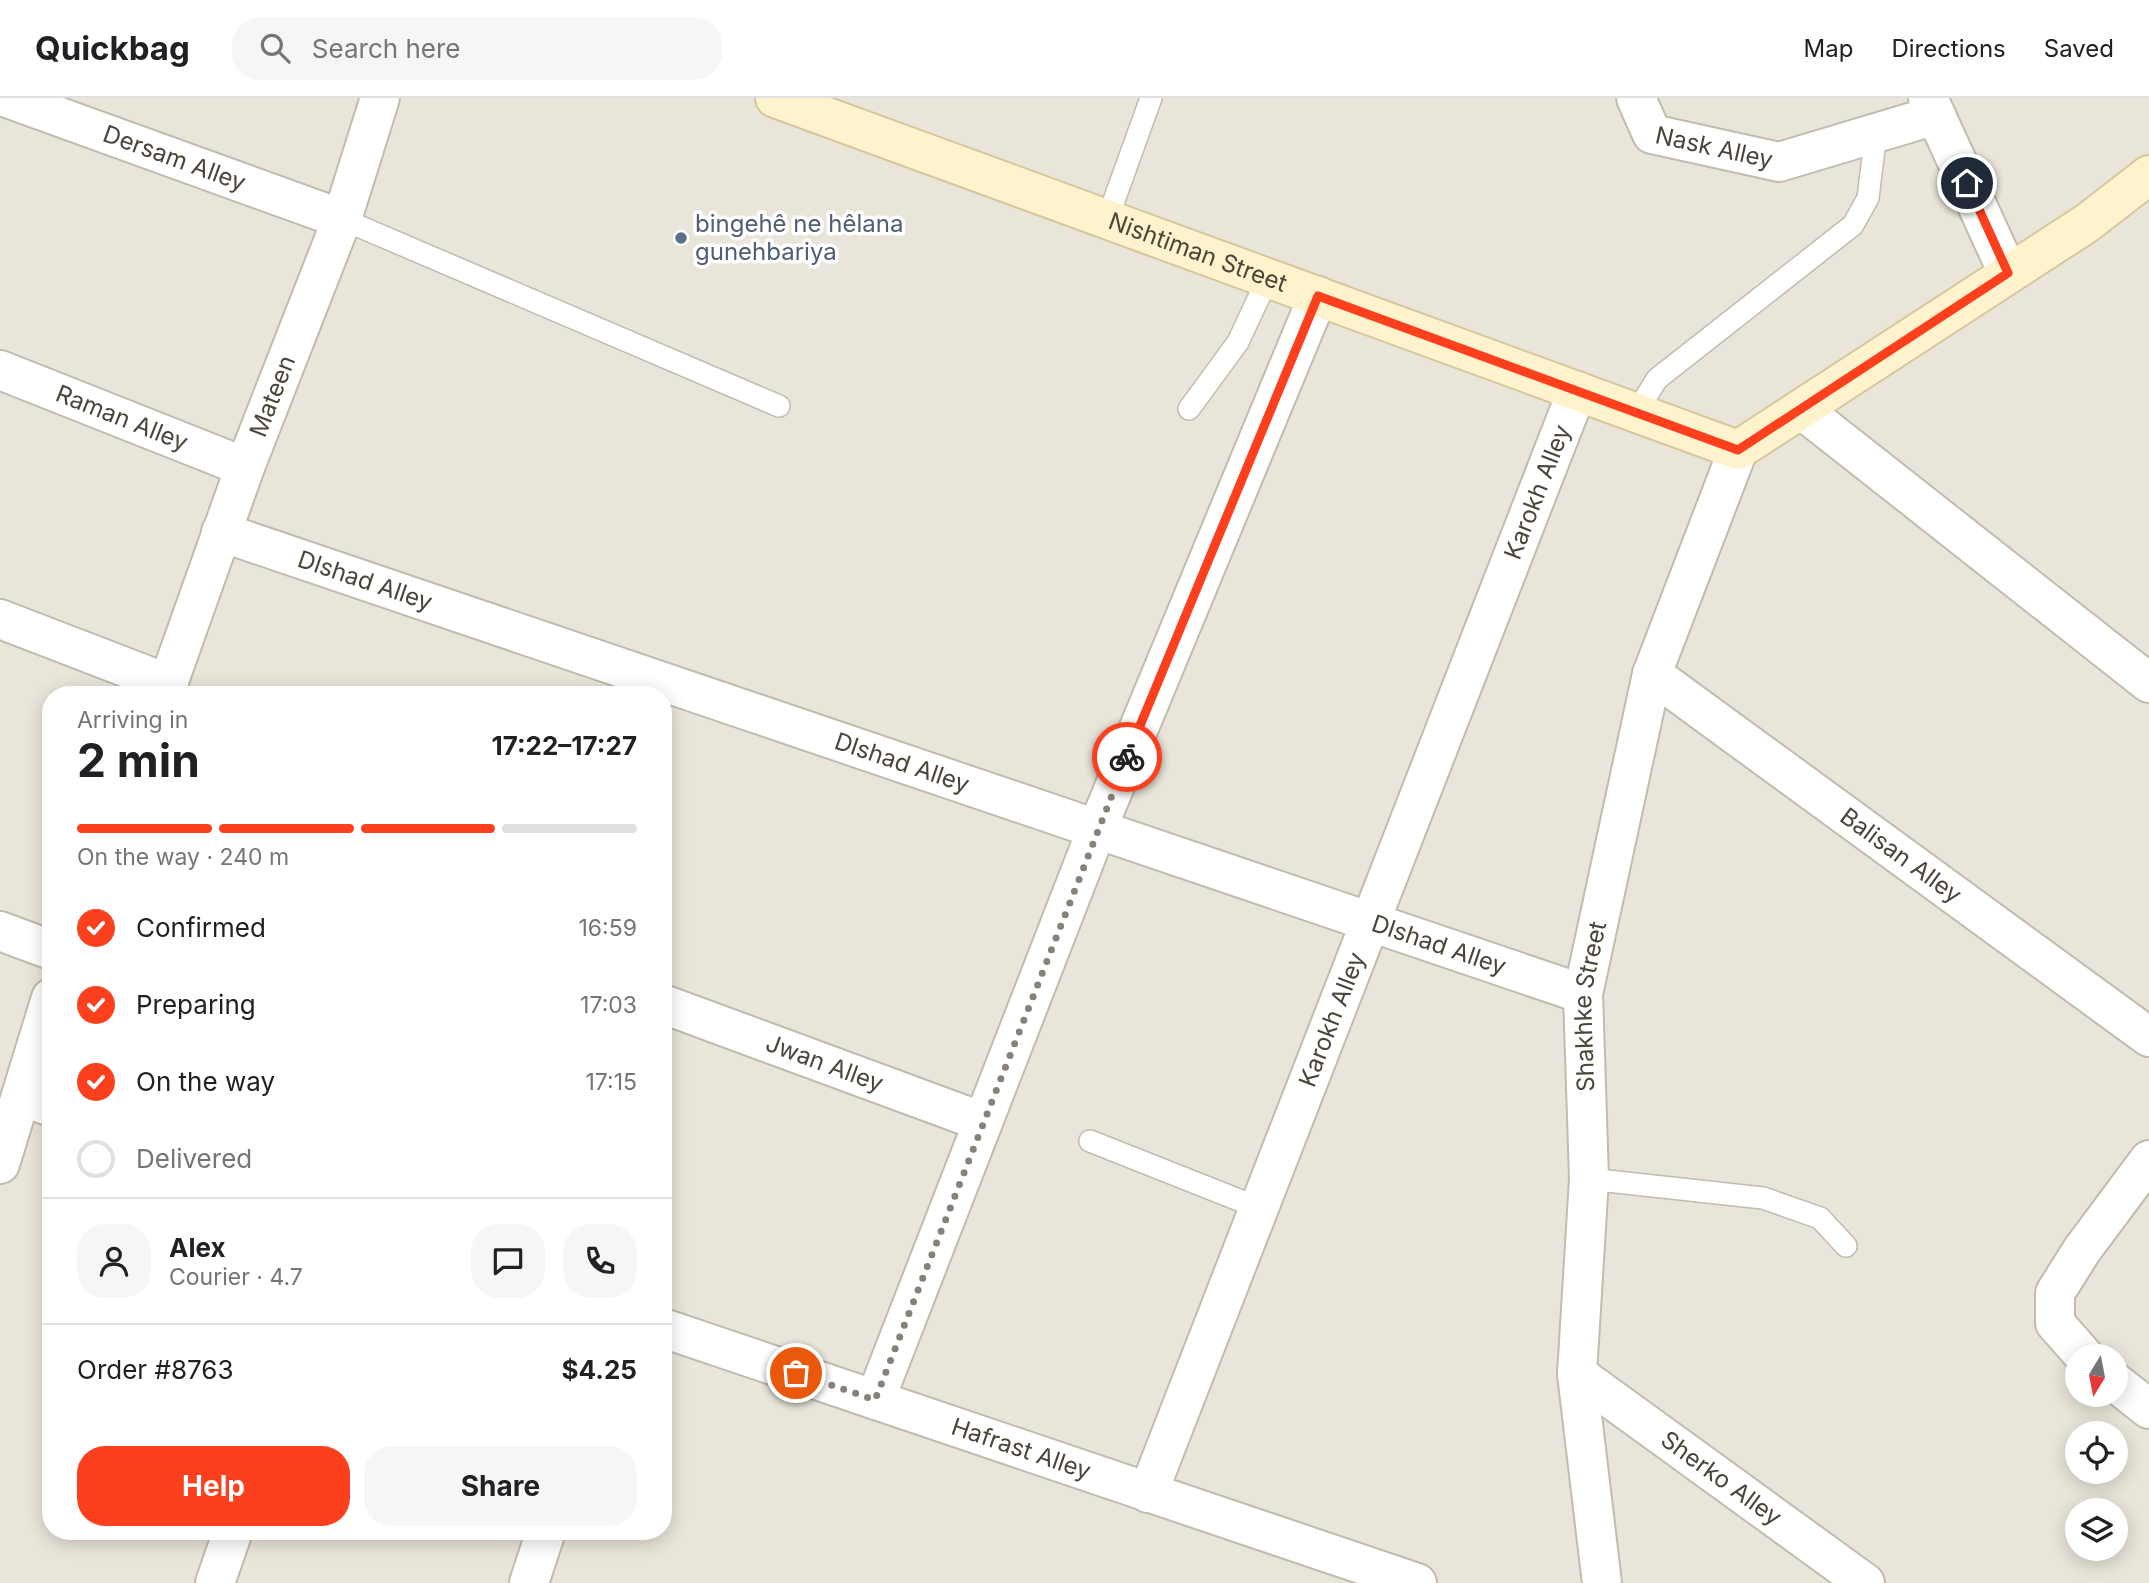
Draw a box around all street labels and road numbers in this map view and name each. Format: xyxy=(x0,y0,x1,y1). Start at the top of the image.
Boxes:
street label: Dersam Alley xyxy=(99,119,250,197)
street label: Nask Alley xyxy=(1653,120,1776,174)
street label: Nishtiman Street xyxy=(1105,206,1291,298)
street label: Mateen xyxy=(243,351,301,441)
street label: Raman Alley xyxy=(52,379,192,457)
street label: Karokh Alley xyxy=(1498,421,1576,563)
street label: Dlshad Alley xyxy=(294,544,436,617)
street label: Dlshad Alley xyxy=(831,726,973,799)
street label: Balisan Alley xyxy=(1835,801,1967,909)
street label: Dlshad Alley xyxy=(1368,908,1510,981)
street label: Shakhke Street xyxy=(1568,919,1612,1092)
street label: Karokh Alley xyxy=(1293,948,1371,1091)
street label: Jwan Alley xyxy=(762,1028,887,1098)
street label: Hafrast Alley xyxy=(948,1412,1095,1486)
street label: Sherko Alley xyxy=(1655,1425,1787,1532)

